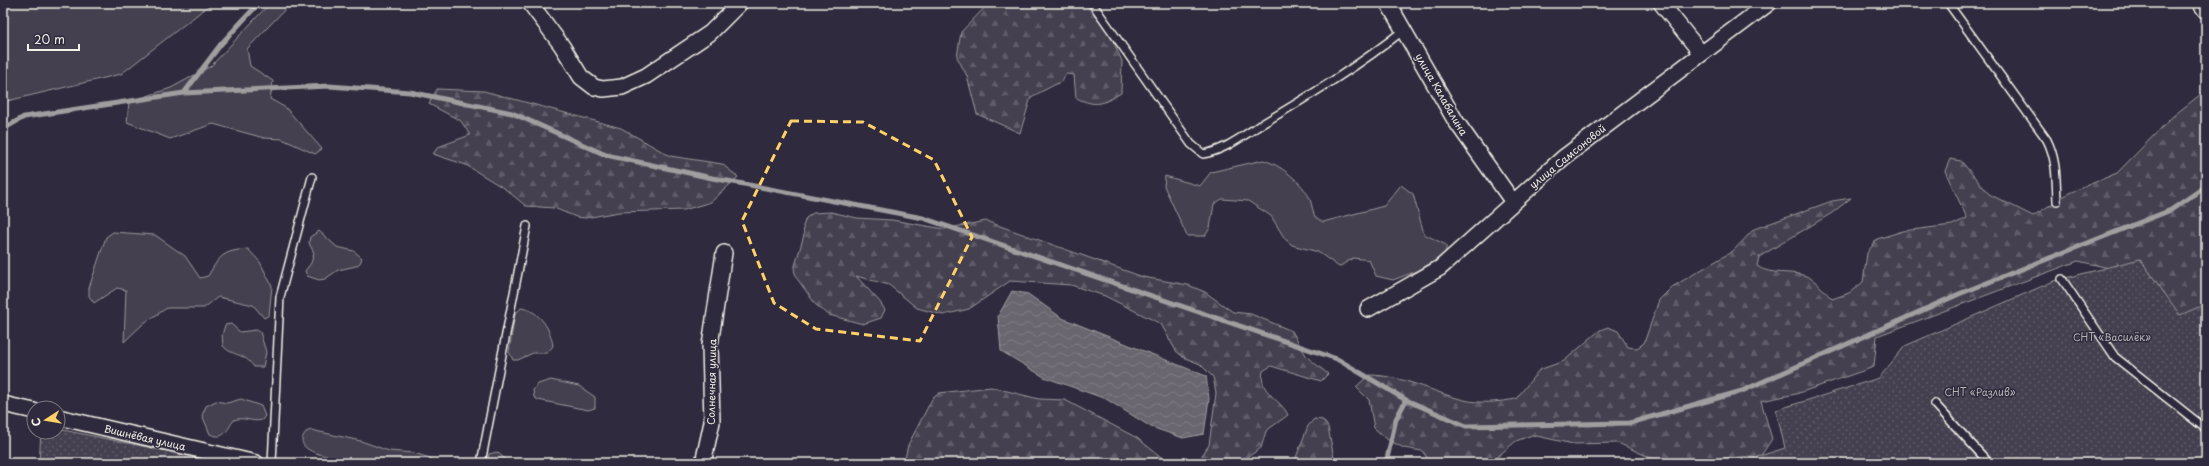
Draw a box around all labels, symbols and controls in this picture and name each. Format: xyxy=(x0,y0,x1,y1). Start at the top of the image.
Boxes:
scale bar xyxy=(28,26,79,52)
text: 20 m xyxy=(34,30,65,48)
street label: улица Калабалина xyxy=(1412,50,1472,139)
street label: улица Самсоновой xyxy=(1526,120,1608,191)
park label: СНТ «Василёк» xyxy=(2073,329,2151,344)
street label: Солнечная улица xyxy=(703,338,719,425)
park label: СНТ «Разлив» xyxy=(1945,384,2016,399)
north arrow xyxy=(26,400,66,440)
text: С xyxy=(27,416,45,428)
street label: Вишнёвая улица xyxy=(103,420,188,454)

